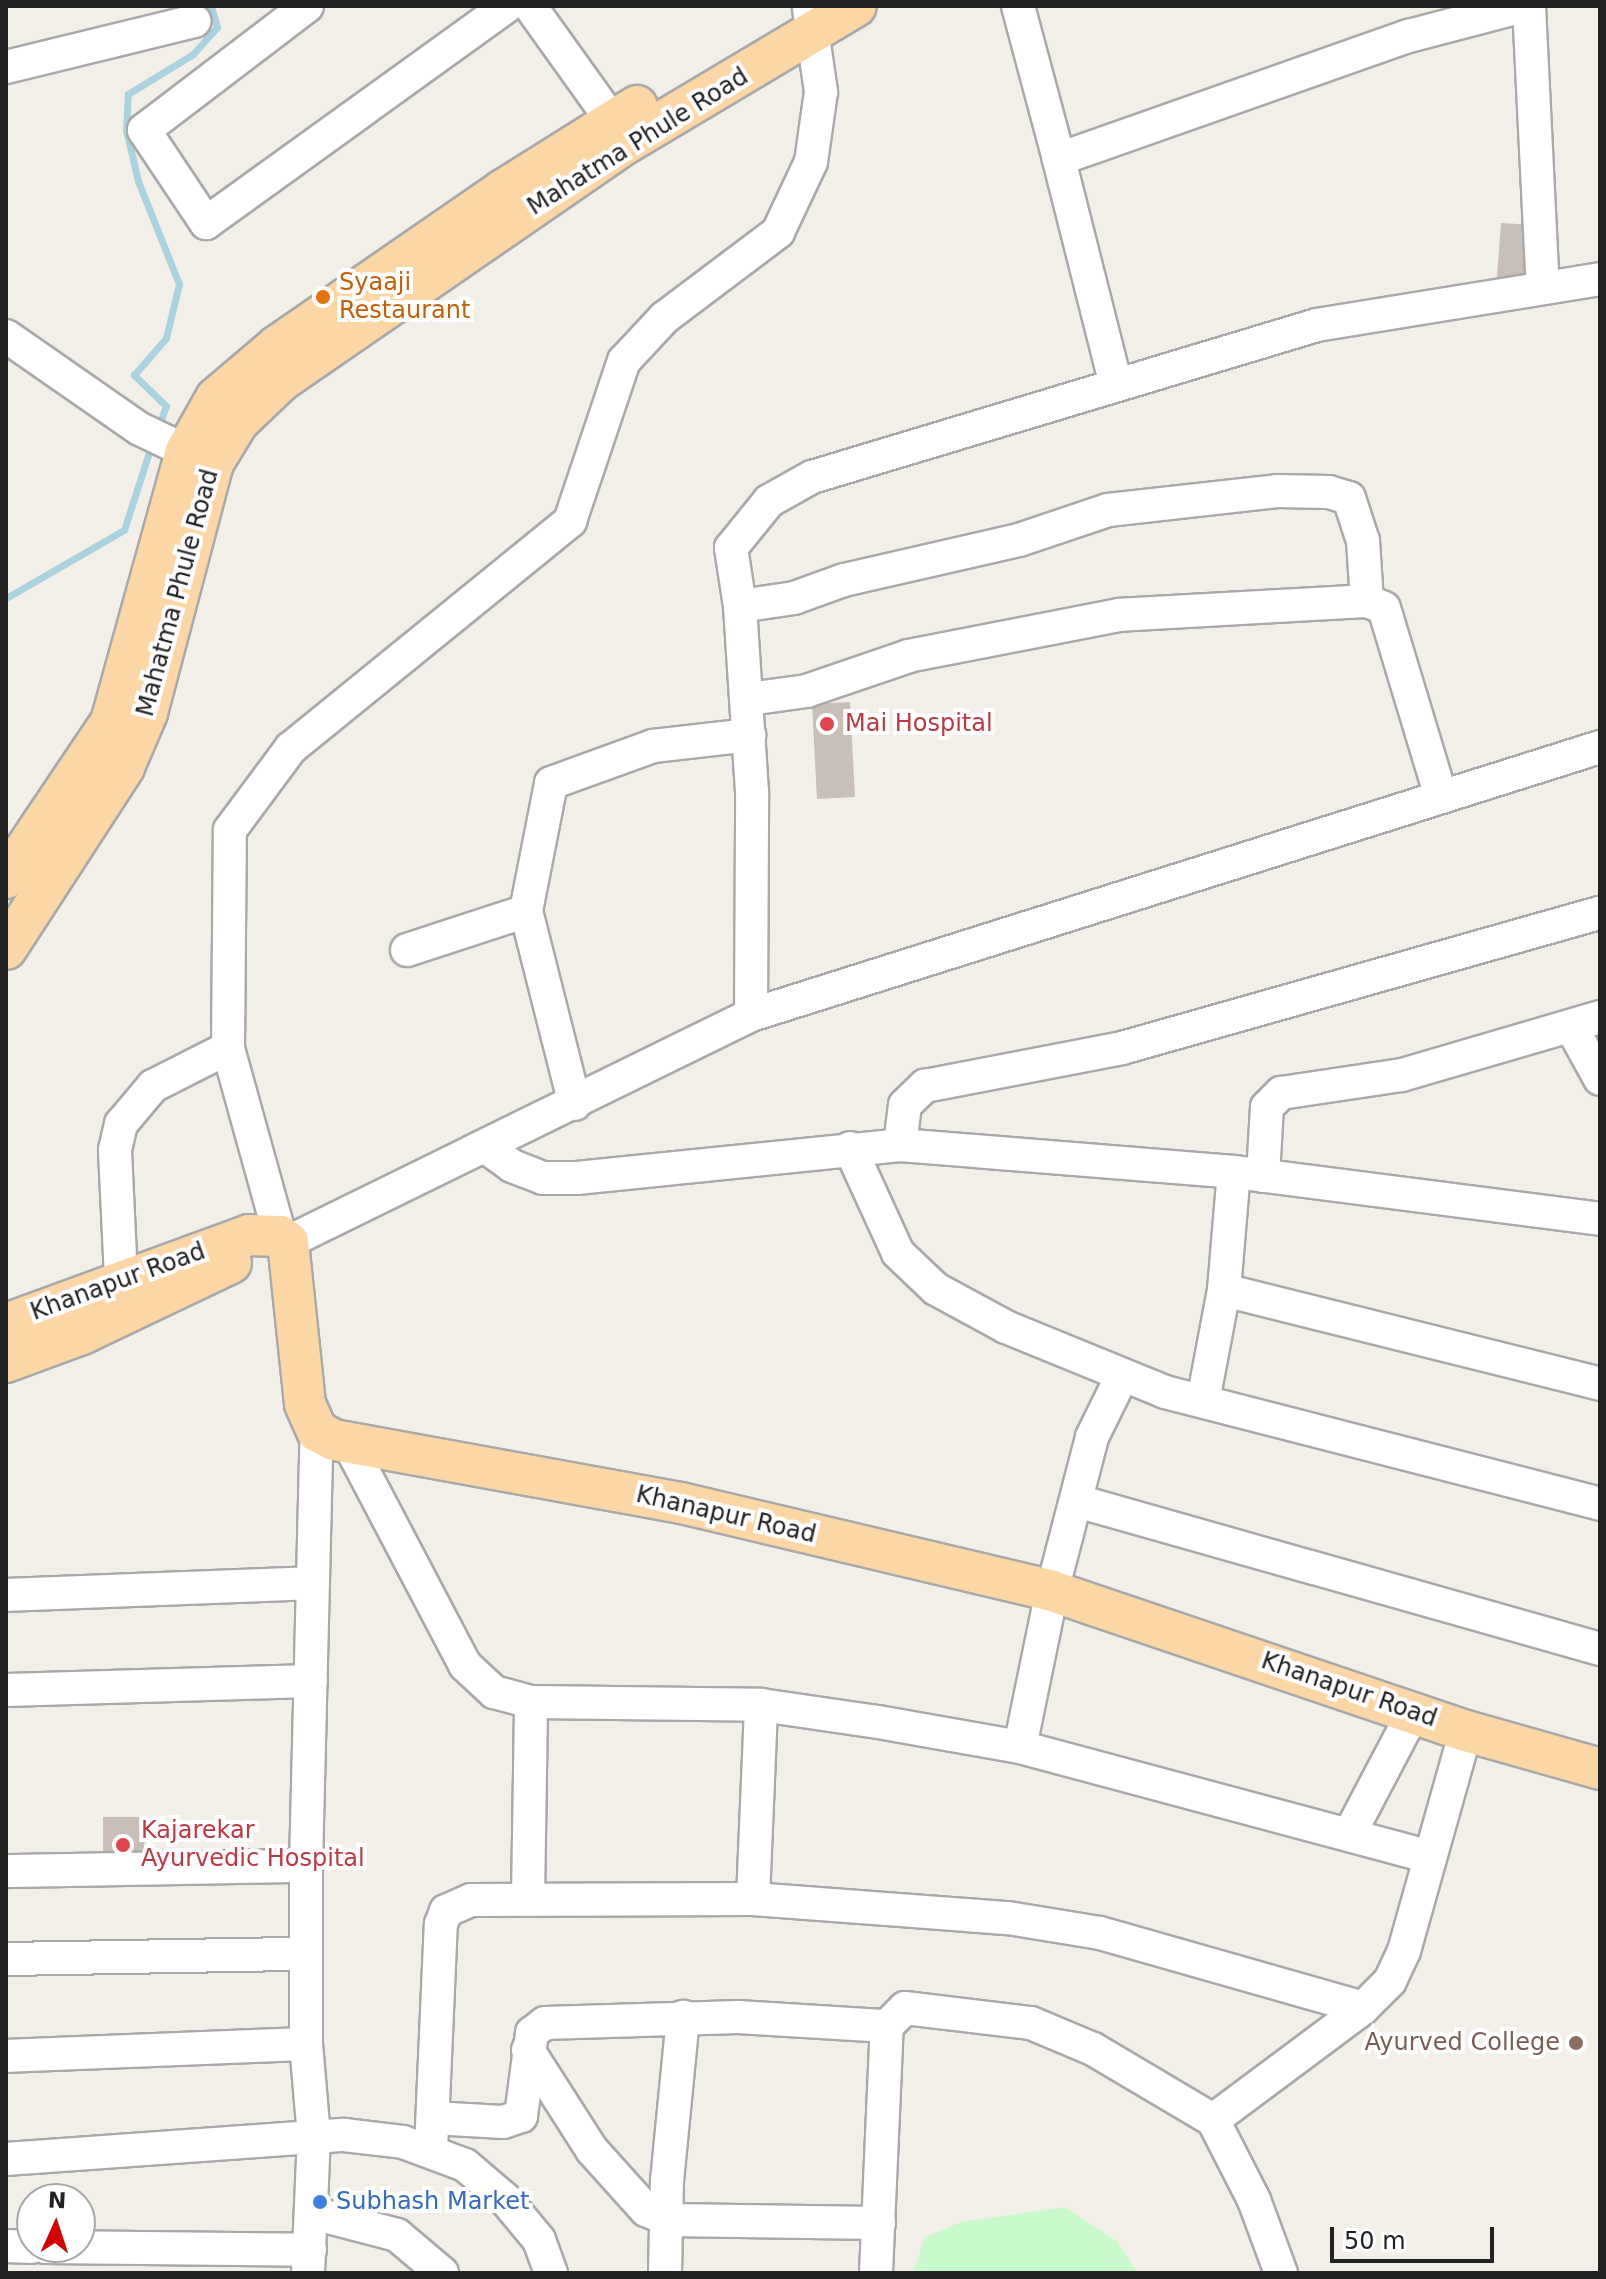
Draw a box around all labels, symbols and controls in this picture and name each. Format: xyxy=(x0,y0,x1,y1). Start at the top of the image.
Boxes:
street label: Mahatma Phule Road xyxy=(522,62,754,222)
place label: Syaaji Restaurant xyxy=(339,269,470,325)
marker: Syaaji Restaurant xyxy=(314,288,332,306)
street label: Mahatma Phule Road xyxy=(131,466,225,720)
place label: Mai Hospital xyxy=(845,710,993,738)
marker: Mai Hospital xyxy=(816,713,838,735)
street label: Khanapur Road xyxy=(27,1237,209,1327)
street label: Khanapur Road xyxy=(633,1480,819,1550)
street label: Khanapur Road xyxy=(1257,1646,1441,1734)
place label: Kajarekar Ayurvedic Hospital xyxy=(141,1817,365,1873)
marker: Kajarekar Ayurvedic Hospital xyxy=(112,1834,134,1856)
place label: Ayurved College xyxy=(1365,2029,1560,2057)
marker: Ayurved College xyxy=(1567,2034,1585,2052)
north arrow xyxy=(16,2183,96,2263)
text: N xyxy=(47,2188,67,2213)
place label: Subhash Market xyxy=(336,2188,529,2216)
marker: Subhash Market xyxy=(311,2193,329,2211)
scale bar xyxy=(1334,2211,1498,2261)
text: 50 m xyxy=(1344,2227,1406,2255)

